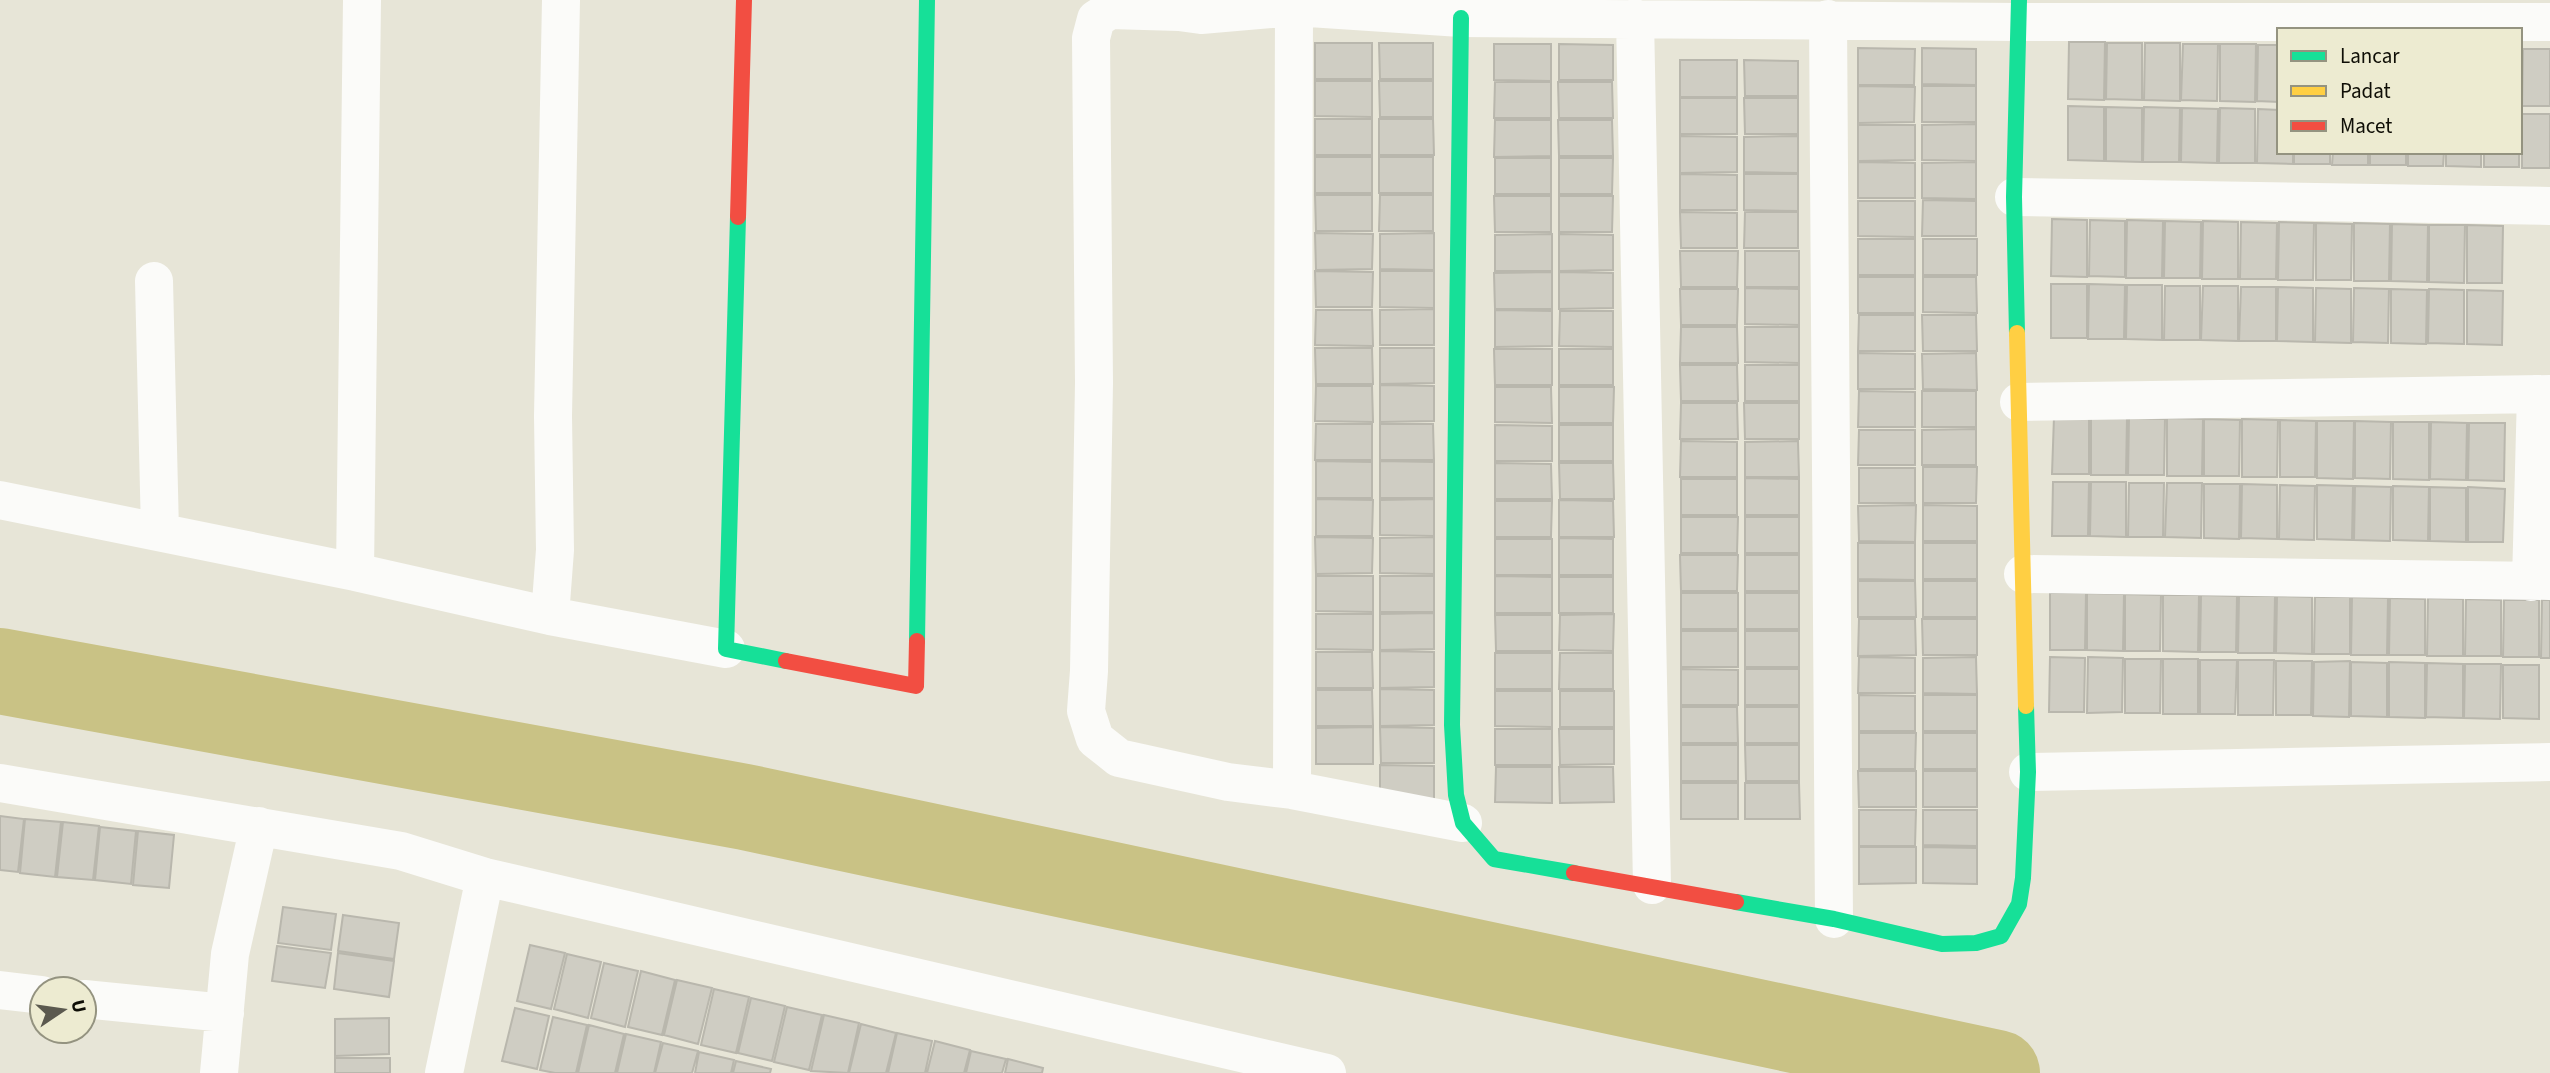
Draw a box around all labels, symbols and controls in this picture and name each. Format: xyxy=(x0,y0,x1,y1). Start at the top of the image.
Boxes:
legend xyxy=(2277,28,2522,154)
text: Lancar xyxy=(2340,41,2400,71)
text: Padat xyxy=(2340,76,2391,106)
text: Macet xyxy=(2340,111,2392,141)
north arrow xyxy=(28,975,98,1045)
text: U xyxy=(64,997,93,1016)

